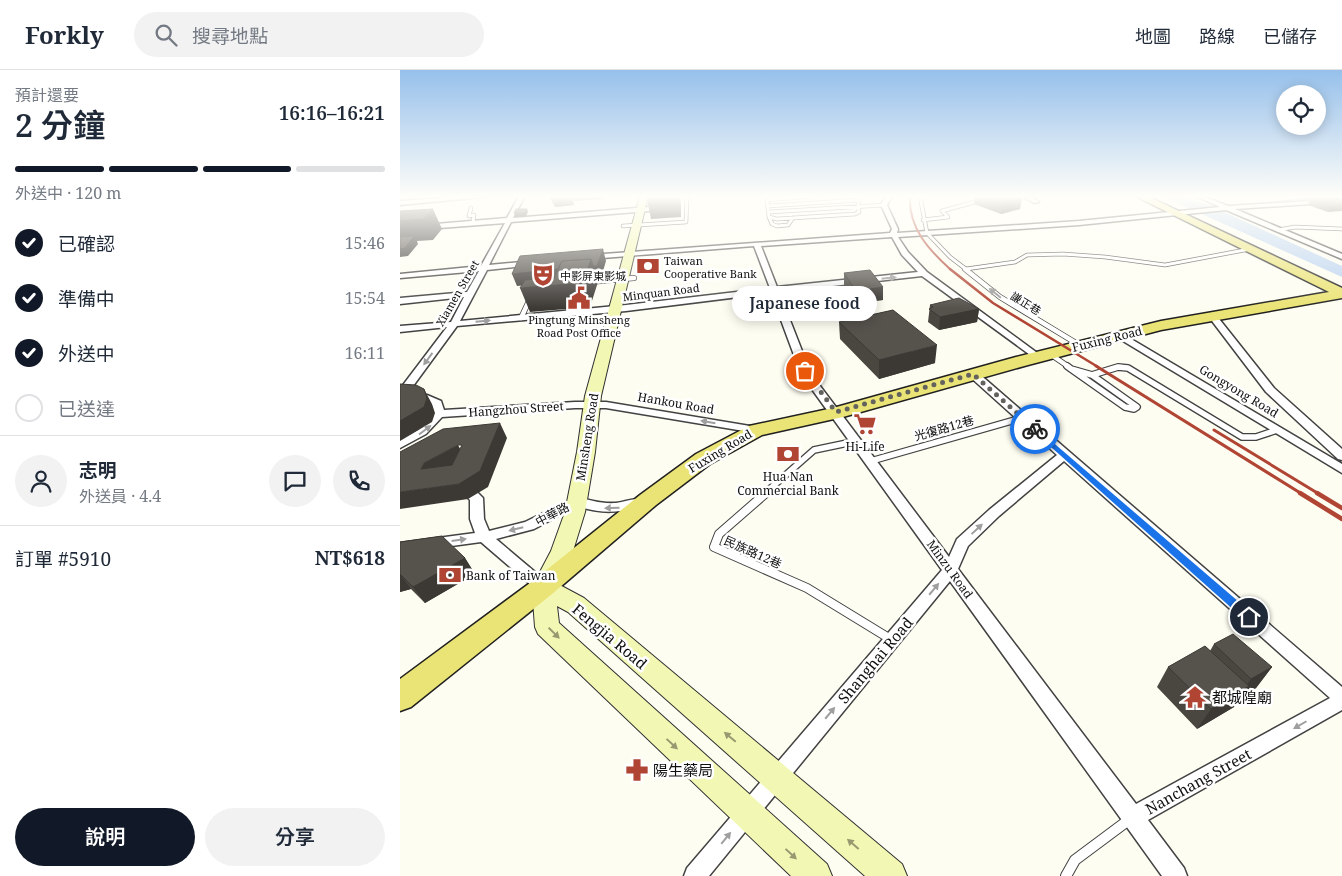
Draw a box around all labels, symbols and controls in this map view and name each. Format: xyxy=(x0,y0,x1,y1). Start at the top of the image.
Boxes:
search box xyxy=(134,12,484,57)
text: Forkly xyxy=(25,18,104,51)
icon: search xyxy=(152,21,180,49)
text: 搜尋地點 xyxy=(192,23,268,49)
text: 地圖 xyxy=(1135,24,1171,48)
text: 路線 xyxy=(1199,24,1235,48)
text: 已儲存 xyxy=(1263,24,1317,48)
text: 預計還要 xyxy=(15,84,79,106)
map controls xyxy=(1276,85,1326,135)
button: locate xyxy=(1276,85,1326,135)
text: 16:16–16:21 xyxy=(279,100,385,126)
text: 2 分鐘 xyxy=(15,103,105,146)
text: 外送中 · 120 m xyxy=(15,182,121,204)
icon: check xyxy=(15,229,43,257)
text: 已確認 xyxy=(58,231,115,257)
text: 15:46 xyxy=(345,232,385,254)
bank icon: Taiwan Cooperative Bank xyxy=(635,253,661,279)
place label: Taiwan Cooperative Bank xyxy=(664,253,757,281)
street label: Xiamen Street xyxy=(432,257,482,329)
theatre icon: 中影屏東影城 xyxy=(530,262,556,288)
place label: 中影屏東影城 xyxy=(560,268,626,283)
one-way arrow xyxy=(881,274,897,282)
street label: Minquan Road xyxy=(622,280,701,304)
icon: check xyxy=(15,284,43,312)
public building icon: Pingtung Minsheng Road Post Office xyxy=(566,285,592,311)
text: 準備中 xyxy=(58,286,115,312)
callout: Japanese food xyxy=(732,286,878,321)
text: 15:54 xyxy=(345,287,385,309)
one-way arrow xyxy=(989,288,1002,299)
street label: 謙正巷 xyxy=(1008,288,1044,318)
text: Japanese food xyxy=(749,292,860,314)
place label: Pingtung Minsheng Road Post Office xyxy=(528,312,630,340)
one-way arrow xyxy=(476,317,492,325)
street label: Fuxing Road xyxy=(1070,322,1144,356)
icon: check xyxy=(15,339,43,367)
text: 外送中 xyxy=(58,341,115,367)
text: 16:11 xyxy=(345,342,385,364)
pin xyxy=(784,350,826,392)
one-way arrow xyxy=(423,352,433,366)
icon: bag xyxy=(791,357,819,385)
street label: Gongyong Road xyxy=(1196,361,1282,422)
street label: Hankou Road xyxy=(636,388,716,418)
street label: Minsheng Road xyxy=(572,391,602,482)
text: 已送達 xyxy=(58,396,115,422)
street label: Hangzhou Street xyxy=(468,397,564,421)
courier xyxy=(1010,404,1060,454)
supermarket icon: Hi-Life xyxy=(852,411,878,437)
street label: 光復路12巷 xyxy=(912,411,976,445)
icon: bike xyxy=(1021,415,1049,443)
one-way arrow xyxy=(700,417,716,425)
one-way arrow xyxy=(418,425,432,435)
street label: Fuxing Road xyxy=(685,425,756,477)
place label: Hi-Life xyxy=(845,438,885,455)
bank icon: Hua Nan Commercial Bank xyxy=(775,441,801,467)
button: person xyxy=(15,455,67,507)
button: chat xyxy=(269,455,321,507)
button: phone xyxy=(333,455,385,507)
text: 志明 xyxy=(79,457,117,483)
place label: Hua Nan Commercial Bank xyxy=(737,468,840,499)
text: 外送員 · 4.4 xyxy=(79,485,161,507)
street label: 中華路 xyxy=(532,498,572,530)
one-way arrow xyxy=(604,504,620,512)
one-way arrow xyxy=(970,523,982,535)
one-way arrow xyxy=(509,525,524,533)
street label: 民族路12巷 xyxy=(721,532,785,572)
one-way arrow xyxy=(451,536,467,544)
street label: Minzu Road xyxy=(923,536,977,602)
text: NT$618 xyxy=(315,545,385,571)
text: 訂單 #5910 xyxy=(15,546,111,572)
bank icon: Bank of Taiwan xyxy=(437,562,463,588)
place label: Bank of Taiwan xyxy=(466,567,556,584)
one-way arrow xyxy=(929,583,940,596)
pin xyxy=(1228,596,1270,638)
street label: Fengjia Road xyxy=(568,599,652,673)
icon: home xyxy=(1235,603,1263,631)
street label: Shanghai Road xyxy=(833,613,917,707)
one-way arrow xyxy=(547,627,559,639)
temple icon: 都城隍廟 xyxy=(1182,684,1208,710)
place label: 都城隍廟 xyxy=(1212,687,1272,707)
one-way arrow xyxy=(824,708,836,720)
one-way arrow xyxy=(1292,721,1307,729)
one-way arrow xyxy=(724,732,737,743)
one-way arrow xyxy=(666,738,678,750)
street label: Nanchang Street xyxy=(1141,744,1255,818)
pharmacy icon: 陽生藥局 xyxy=(624,757,650,783)
place label: 陽生藥局 xyxy=(653,760,713,780)
button: 說明 xyxy=(15,808,195,866)
button: 分享 xyxy=(205,808,385,866)
one-way arrow xyxy=(720,833,732,845)
one-way arrow xyxy=(848,838,860,850)
one-way arrow xyxy=(785,848,797,860)

